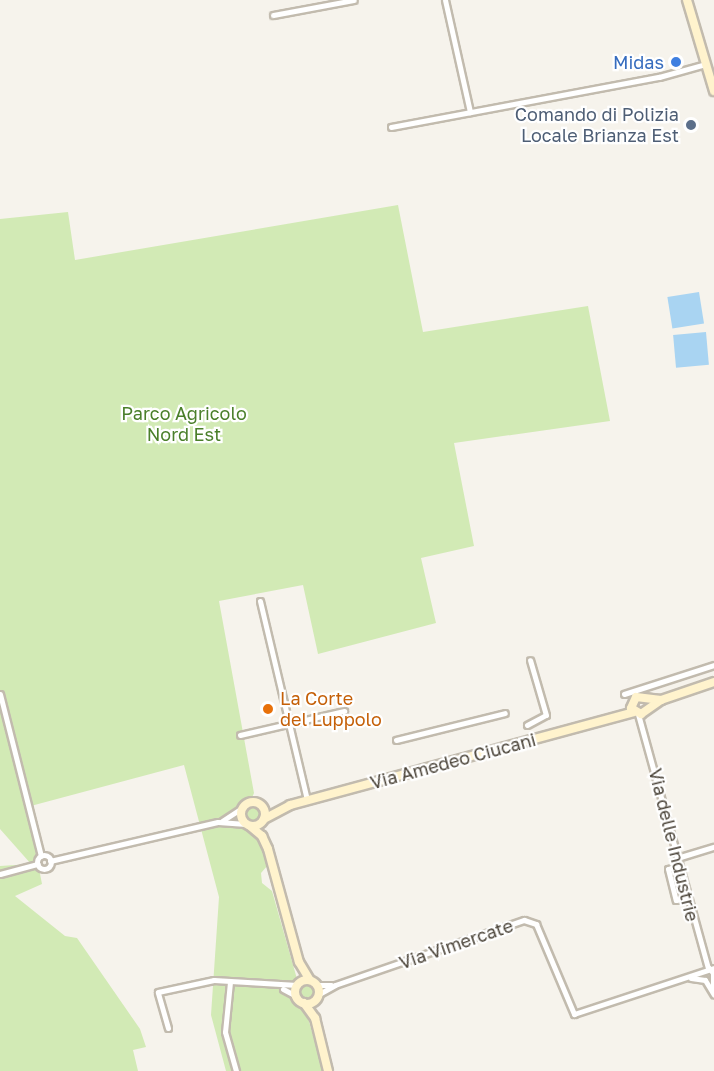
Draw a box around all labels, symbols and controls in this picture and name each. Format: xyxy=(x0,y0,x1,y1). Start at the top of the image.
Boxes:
place label: Midas xyxy=(613,51,664,73)
marker: Midas xyxy=(669,55,683,69)
place label: Comando di Polizia Locale Brianza Est xyxy=(515,104,679,146)
marker: Comando di Polizia Locale Brianza Est xyxy=(684,118,698,132)
park label: Parco Agricolo Nord Est xyxy=(121,403,247,446)
place label: La Corte del Luppolo xyxy=(280,688,382,730)
marker: La Corte del Luppolo xyxy=(261,702,275,716)
street label: Via Amedeo Ciucani xyxy=(368,728,538,794)
street label: Via delle Industrie xyxy=(645,766,703,924)
street label: Via Vimercate xyxy=(396,914,516,974)

